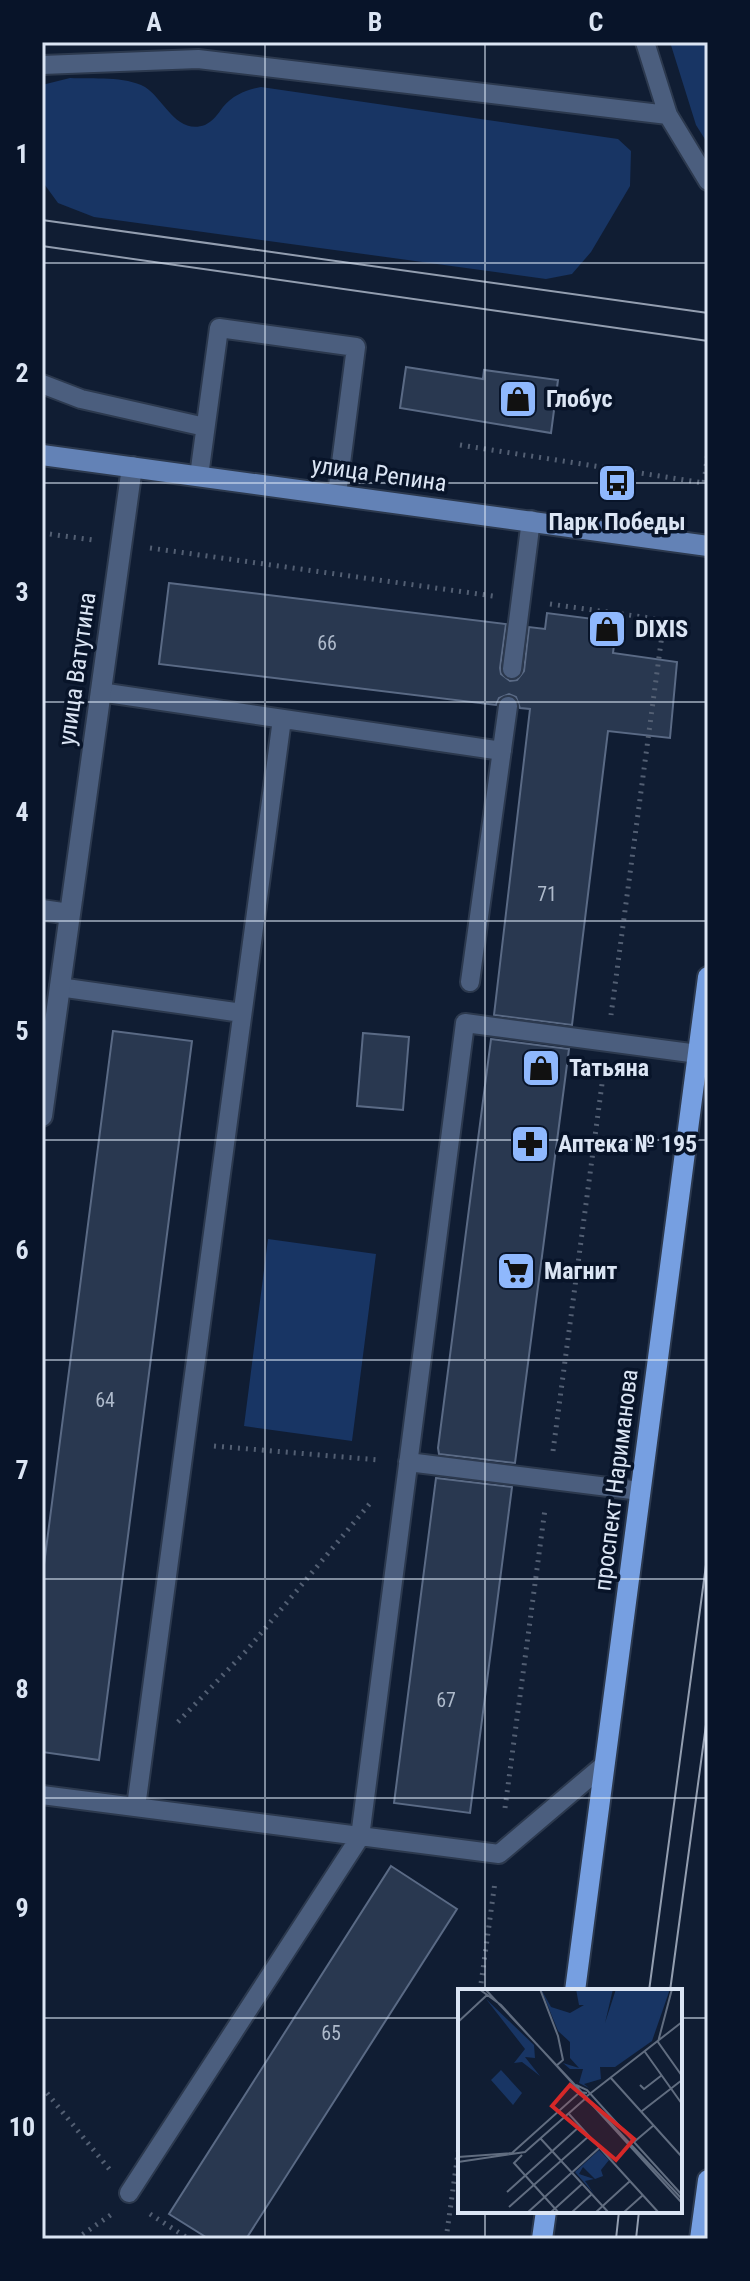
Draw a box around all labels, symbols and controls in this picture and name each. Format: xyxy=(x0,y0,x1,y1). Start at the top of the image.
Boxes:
text: A xyxy=(146,7,162,37)
text: B xyxy=(368,7,382,37)
text: C xyxy=(589,7,604,37)
text: 1 xyxy=(15,139,29,169)
text: 2 xyxy=(15,358,29,388)
shop icon: Глобус xyxy=(497,378,539,420)
place label: Глобус xyxy=(546,385,612,413)
street label: улица Репина xyxy=(310,451,448,497)
bus stop icon: Парк Победы xyxy=(596,462,638,504)
place label: Парк Победы xyxy=(549,508,685,536)
text: 3 xyxy=(15,577,29,607)
street label: улица Ватутина xyxy=(52,591,102,747)
shop icon: DIXIS xyxy=(586,608,628,650)
place label: DIXIS xyxy=(635,615,688,643)
house number: 66 xyxy=(317,631,337,655)
text: 4 xyxy=(15,797,29,827)
house number: 71 xyxy=(537,882,557,906)
text: 5 xyxy=(15,1016,29,1046)
shop icon: Татьяна xyxy=(520,1047,562,1089)
place label: Татьяна xyxy=(569,1054,649,1082)
pharmacy icon: Аптека № 195 xyxy=(509,1123,551,1165)
place label: Аптека № 195 xyxy=(558,1130,697,1158)
text: 6 xyxy=(15,1235,29,1265)
supermarket icon: Магнит xyxy=(495,1250,537,1292)
place label: Магнит xyxy=(544,1257,617,1285)
street label: проспект Нариманова xyxy=(589,1368,643,1592)
house number: 64 xyxy=(95,1388,115,1412)
text: 7 xyxy=(15,1455,29,1485)
text: 8 xyxy=(15,1674,29,1704)
house number: 67 xyxy=(436,1688,456,1712)
text: 9 xyxy=(15,1893,29,1923)
inset map xyxy=(458,1989,682,2213)
house number: 65 xyxy=(321,2021,341,2045)
text: 10 xyxy=(9,2112,35,2142)

